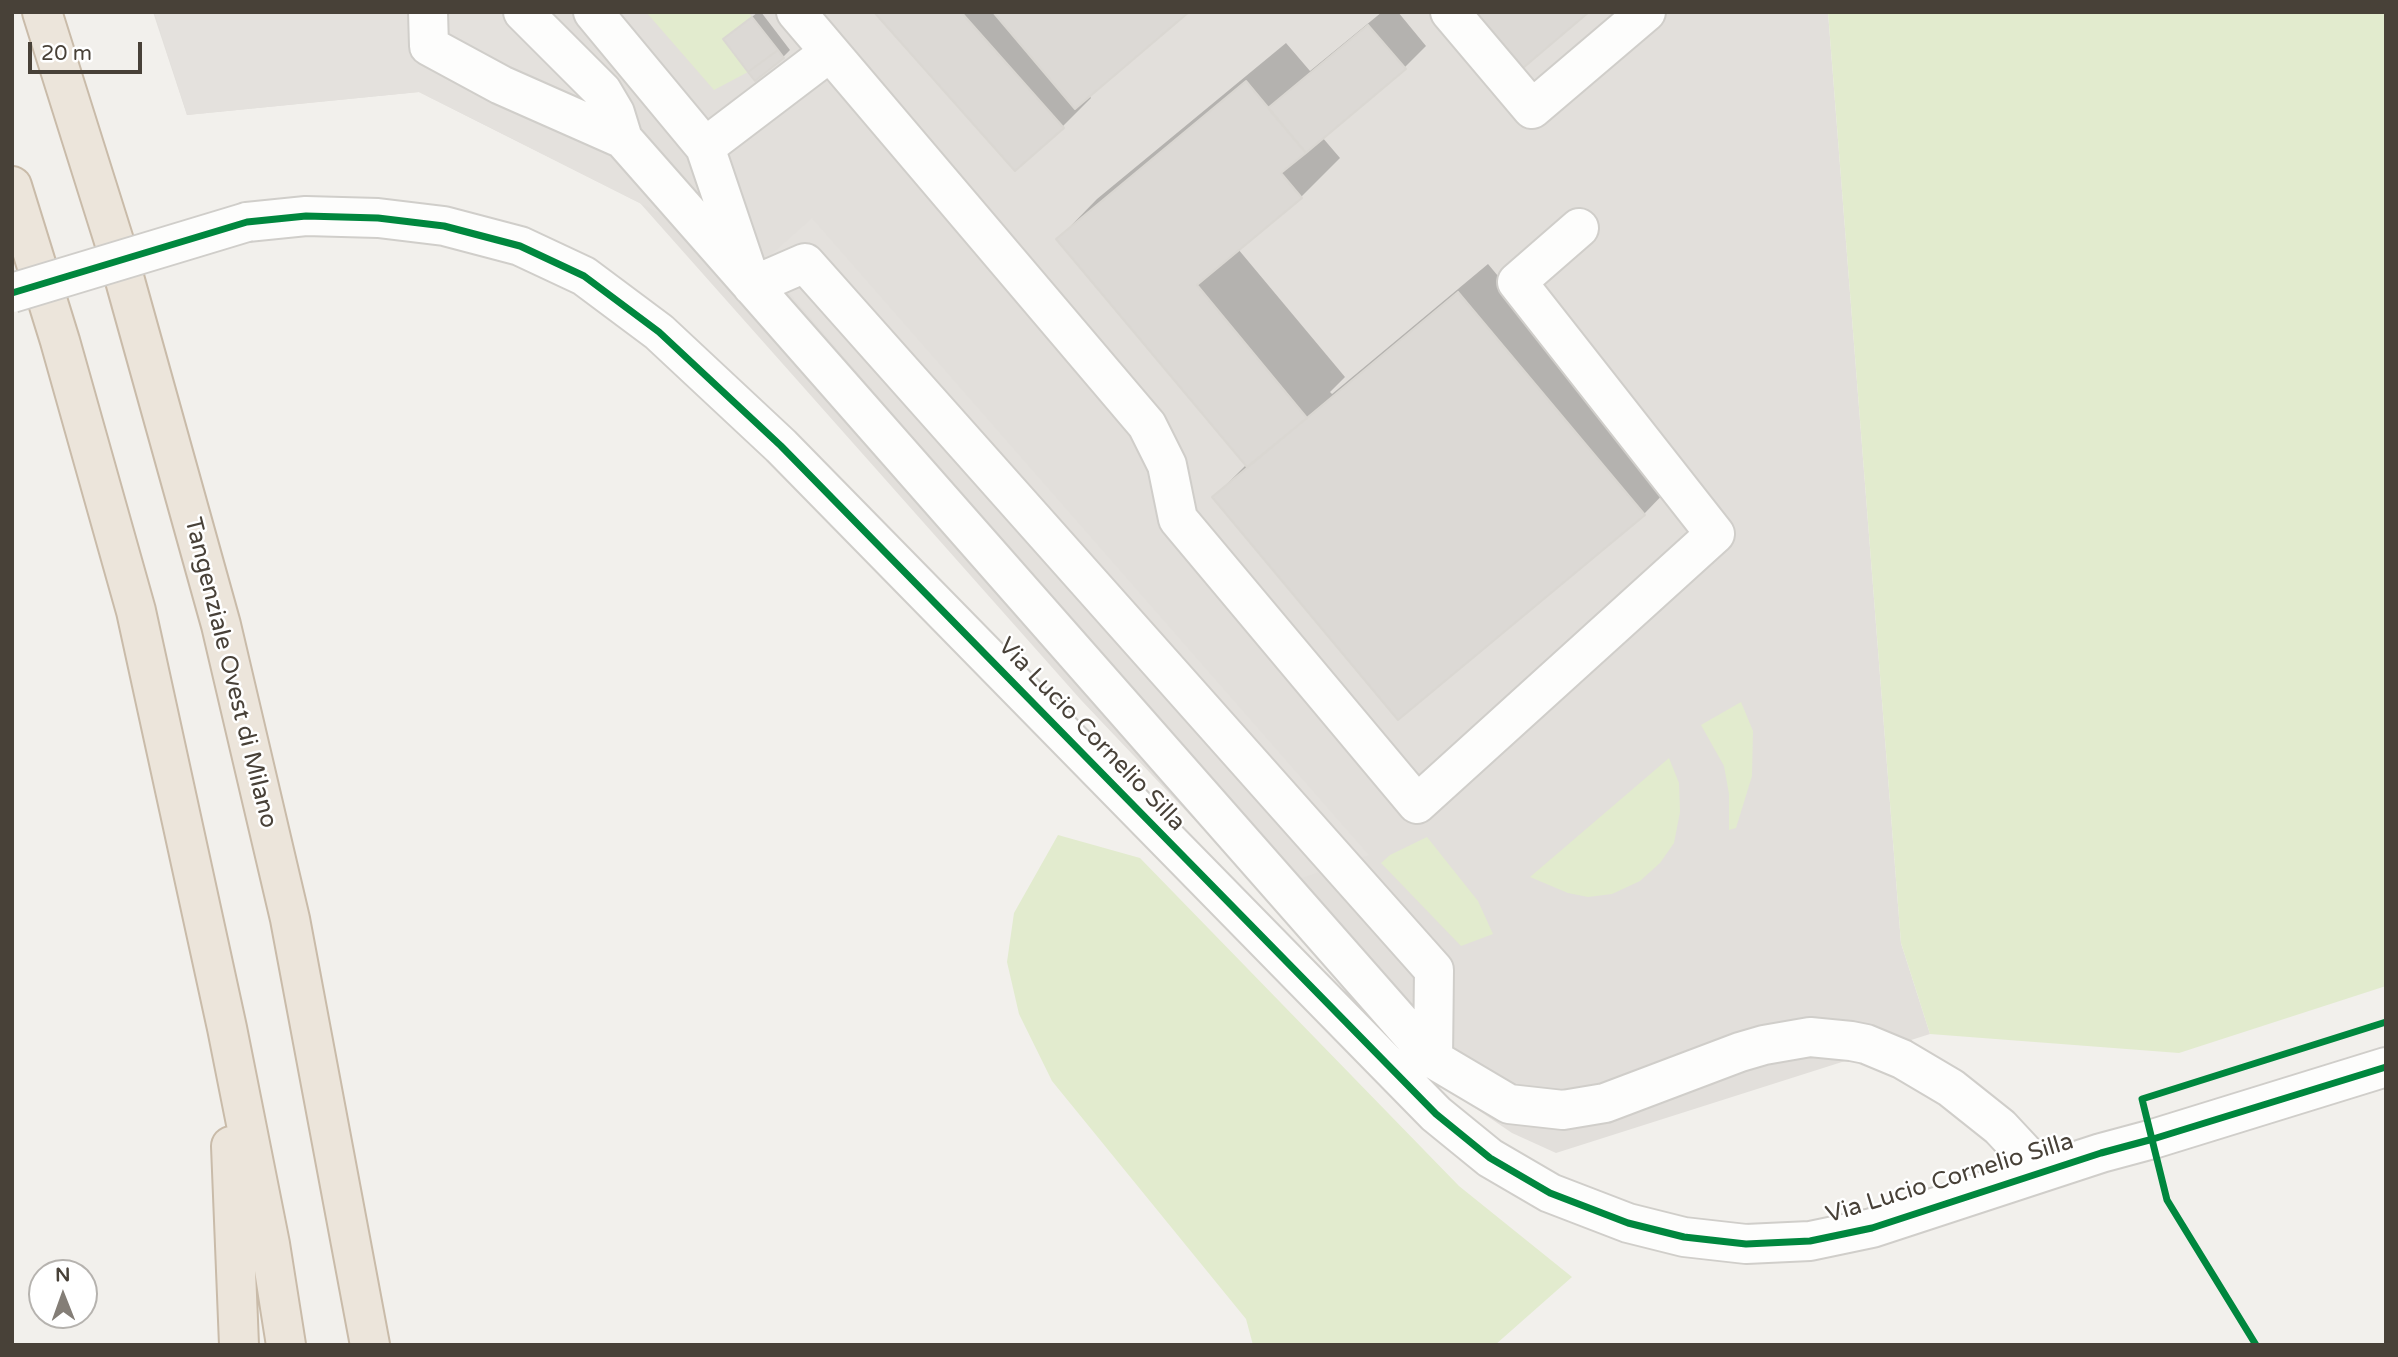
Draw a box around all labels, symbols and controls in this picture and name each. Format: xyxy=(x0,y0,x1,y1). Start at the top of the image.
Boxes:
scale bar xyxy=(32,28,145,72)
text: 20 m xyxy=(41,41,92,66)
street label: Tangenziale Ovest di Milano xyxy=(177,515,283,831)
street label: Via Lucio Cornelio Silla xyxy=(991,632,1191,838)
street label: Via Lucio Cornelio Silla xyxy=(1823,1128,2077,1230)
north arrow xyxy=(28,1259,98,1329)
text: N xyxy=(55,1264,70,1286)

